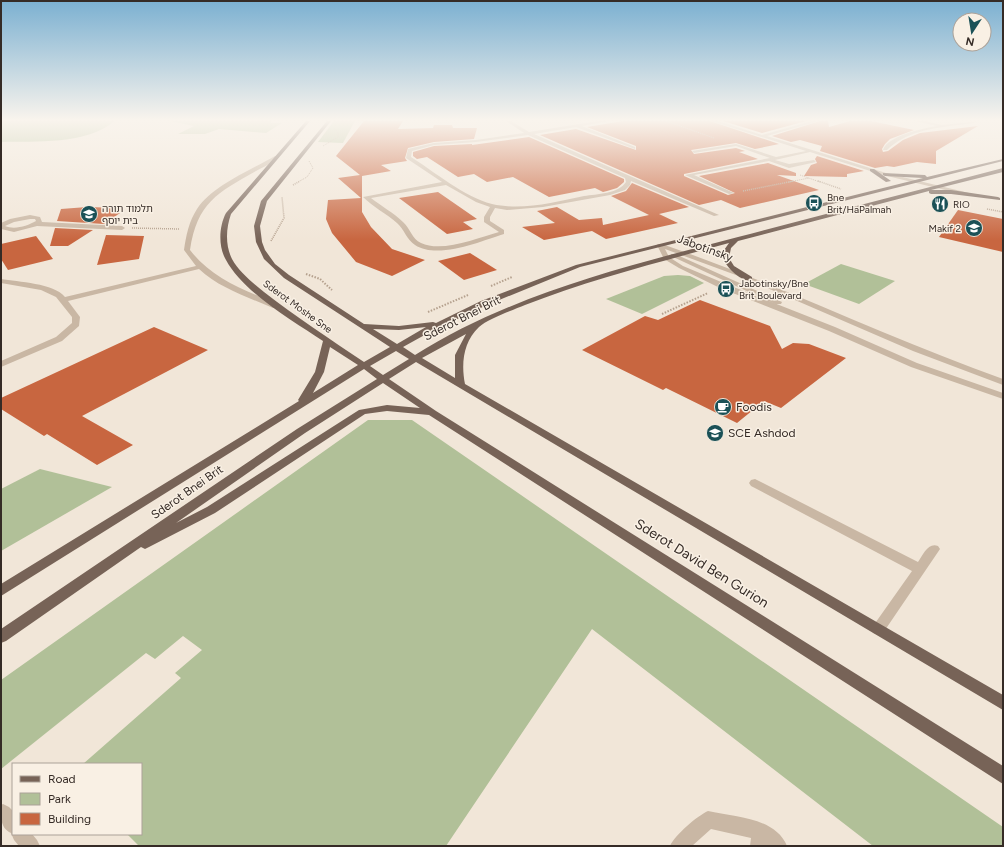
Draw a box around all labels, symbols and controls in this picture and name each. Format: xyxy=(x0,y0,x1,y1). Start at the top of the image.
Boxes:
north arrow xyxy=(952,12,992,52)
text: N xyxy=(965,34,976,49)
place label: Bne Brit/HaPalmah xyxy=(827,191,892,216)
bus stop icon: Bne Brit/HaPalmah xyxy=(804,193,824,213)
restaurant icon: RIO xyxy=(930,194,950,214)
place label: RIO xyxy=(953,198,970,211)
place label: תלמוד תורה בית יוסף xyxy=(102,202,153,227)
school or university icon: תלמוד תורה בית יוסף xyxy=(79,204,99,224)
school or university icon: Makif 2 xyxy=(964,218,984,238)
place label: Makif 2 xyxy=(929,222,961,235)
street label: Jabotinsky xyxy=(675,231,735,265)
street label: Sderot Moshe Sne xyxy=(261,277,335,336)
place label: Jabotinsky/Bne Brit Boulevard xyxy=(739,277,809,302)
bus stop icon: Jabotinsky/Bne Brit Boulevard xyxy=(716,279,736,299)
street label: Sderot Bnei Brit xyxy=(421,292,503,343)
cafe icon: Foodis xyxy=(713,397,733,417)
place label: Foodis xyxy=(736,400,772,414)
school or university icon: SCE Ashdod xyxy=(705,423,725,443)
place label: SCE Ashdod xyxy=(728,426,796,440)
street label: Sderot Bnei Brit xyxy=(148,462,226,522)
street label: Sderot David Ben Gurion xyxy=(632,515,772,612)
legend xyxy=(12,763,142,835)
text: Road xyxy=(48,772,76,786)
text: Park xyxy=(48,792,71,806)
text: Building xyxy=(48,812,91,826)

